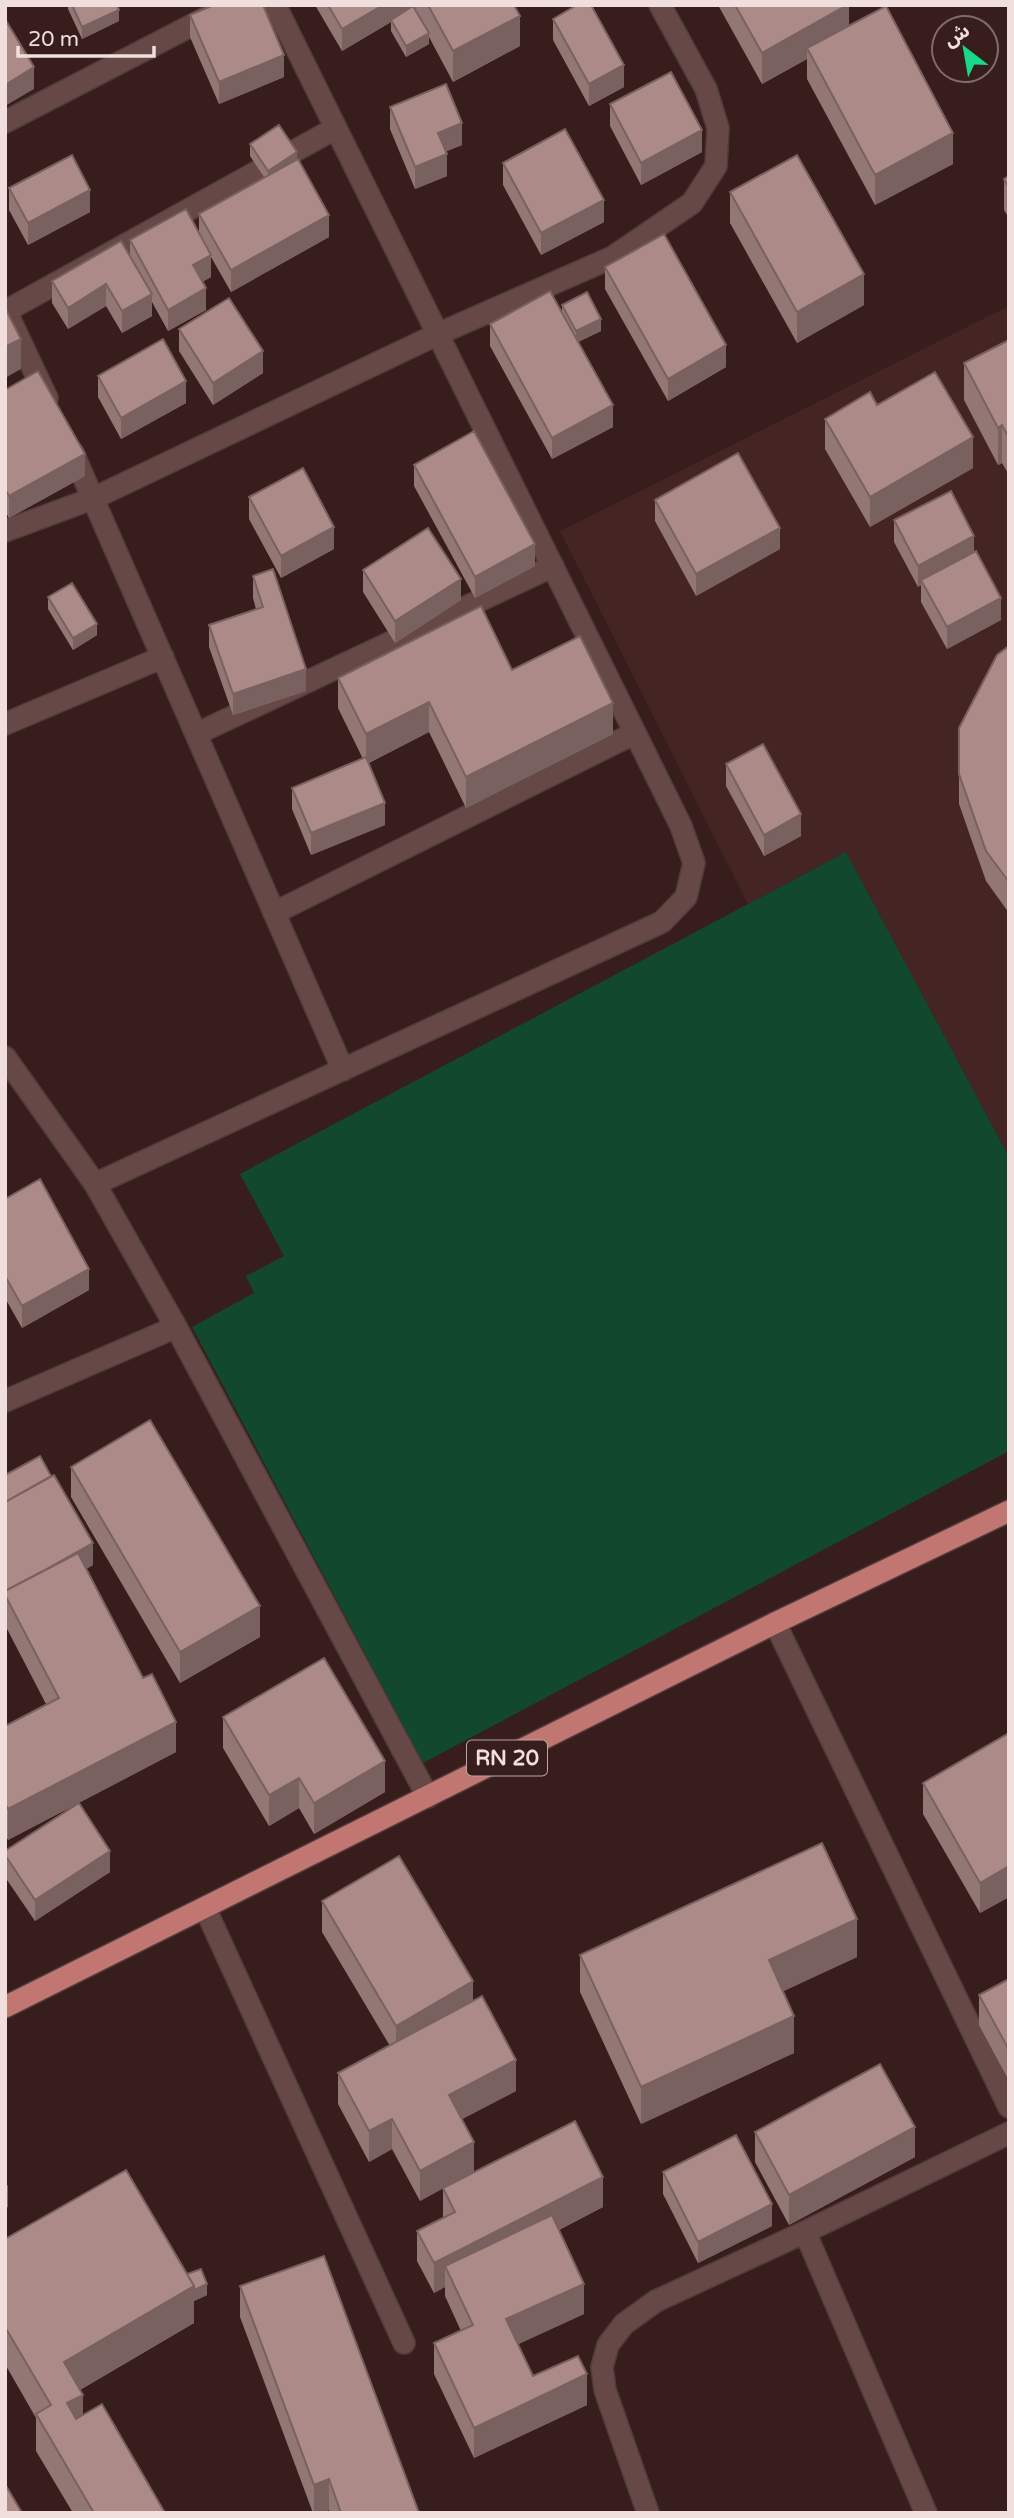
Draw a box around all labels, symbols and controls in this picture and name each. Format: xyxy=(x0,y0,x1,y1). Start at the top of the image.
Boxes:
scale bar xyxy=(18,14,154,58)
north arrow xyxy=(930,14,1000,84)
text: ش xyxy=(940,19,974,51)
text: 20 m xyxy=(28,27,79,52)
road number: RN 20 xyxy=(467,1740,547,1776)

